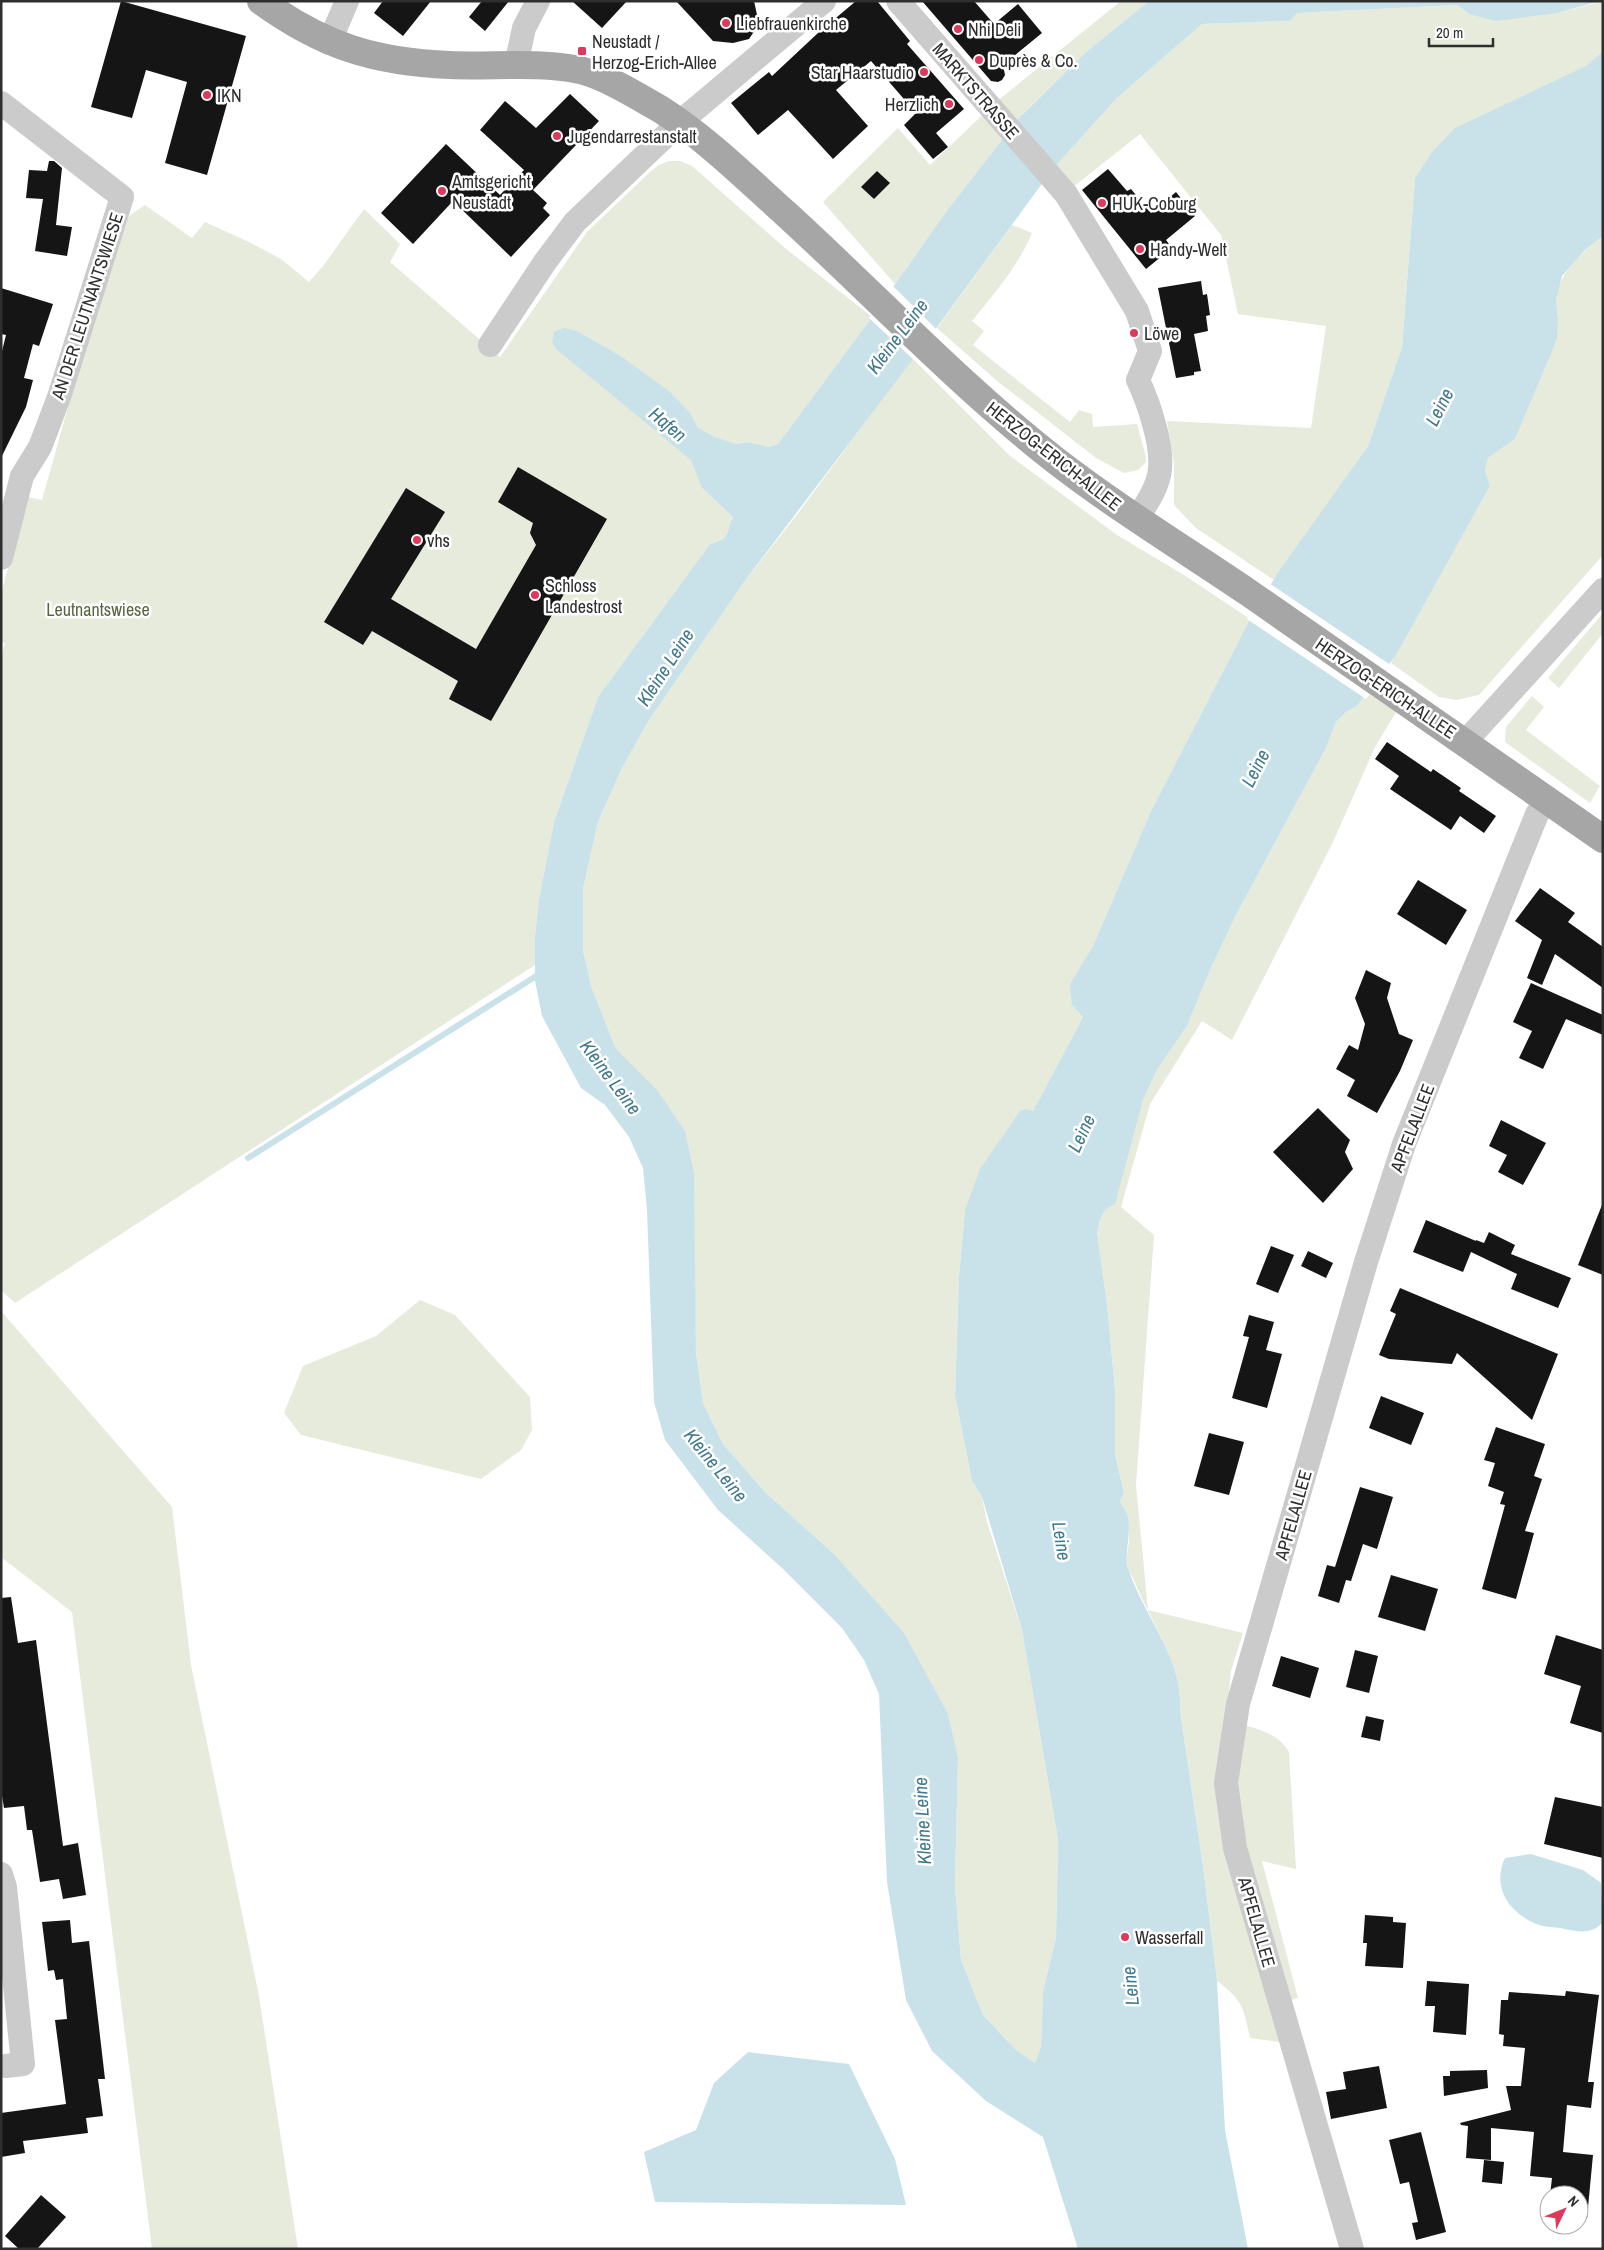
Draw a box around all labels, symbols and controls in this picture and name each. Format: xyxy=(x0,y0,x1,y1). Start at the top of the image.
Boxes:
place label: Liebfrauenkirche xyxy=(736,11,847,36)
scale bar xyxy=(1429,15,1493,47)
marker: Liebfrauenkirche xyxy=(720,17,732,29)
place label: Nhi Deli xyxy=(968,17,1021,42)
text: 20 m xyxy=(1436,22,1463,43)
marker: Nhi Deli xyxy=(952,23,964,35)
place label: Neustadt / Herzog-Erich-Allee xyxy=(592,29,717,75)
street label: MARKTSTRASSE xyxy=(927,37,1025,145)
marker: Neustadt / Herzog-Erich-Allee xyxy=(576,45,588,57)
place label: Duprès & Co. xyxy=(989,48,1078,73)
marker: Duprès & Co. xyxy=(973,54,985,66)
place label: Star Haarstudio xyxy=(811,60,914,85)
marker: Star Haarstudio xyxy=(918,66,930,78)
place label: IKN xyxy=(217,83,242,108)
marker: IKN xyxy=(201,89,213,101)
place label: Herzlich xyxy=(885,92,939,117)
marker: Herzlich xyxy=(943,98,955,110)
place label: Jugendarrestanstalt xyxy=(567,124,697,149)
marker: Jugendarrestanstalt xyxy=(551,130,563,142)
place label: Amtsgericht Neustadt xyxy=(451,169,531,215)
marker: Amtsgericht Neustadt xyxy=(436,185,448,197)
place label: HUK-Coburg xyxy=(1112,191,1197,216)
marker: HUK-Coburg xyxy=(1096,197,1108,209)
street label: AN DER LEUTNANTSWIESE xyxy=(45,209,129,404)
place label: Handy-Welt xyxy=(1150,237,1227,262)
marker: Handy-Welt xyxy=(1134,243,1146,255)
water label: Kleine Leine xyxy=(860,293,934,379)
place label: Löwe xyxy=(1144,321,1179,346)
marker: Löwe xyxy=(1128,327,1140,339)
water label: Leine xyxy=(1419,384,1459,430)
street label: HERZOG-ERICH-ALLEE xyxy=(981,395,1127,517)
water label: Hafen xyxy=(644,401,692,447)
place label: vhs xyxy=(427,528,450,553)
marker: vhs xyxy=(411,534,423,546)
place label: Schloss Landestrost xyxy=(545,573,622,619)
marker: Schloss Landestrost xyxy=(529,589,541,601)
park label: Leutnantswiese xyxy=(46,597,150,622)
water label: Kleine Leine xyxy=(630,623,700,711)
street label: HERZOG-ERICH-ALLEE xyxy=(1311,632,1461,744)
water label: Leine xyxy=(1235,745,1275,791)
water label: Kleine Leine xyxy=(574,1034,648,1120)
street label: APFELALLEE xyxy=(1383,1080,1440,1177)
water label: Leine xyxy=(1061,1110,1101,1156)
water label: Kleine Leine xyxy=(678,1423,754,1507)
street label: APFELALLEE xyxy=(1268,1467,1318,1564)
water label: Leine xyxy=(1046,1520,1078,1562)
water label: Kleine Leine xyxy=(907,1777,937,1865)
street label: APFELALLEE xyxy=(1232,1873,1282,1970)
place label: Wasserfall xyxy=(1135,1925,1203,1950)
marker: Wasserfall xyxy=(1119,1931,1131,1943)
water label: Leine xyxy=(1115,1965,1145,2007)
north arrow xyxy=(1539,2185,1589,2235)
text: N xyxy=(1564,2192,1583,2210)

